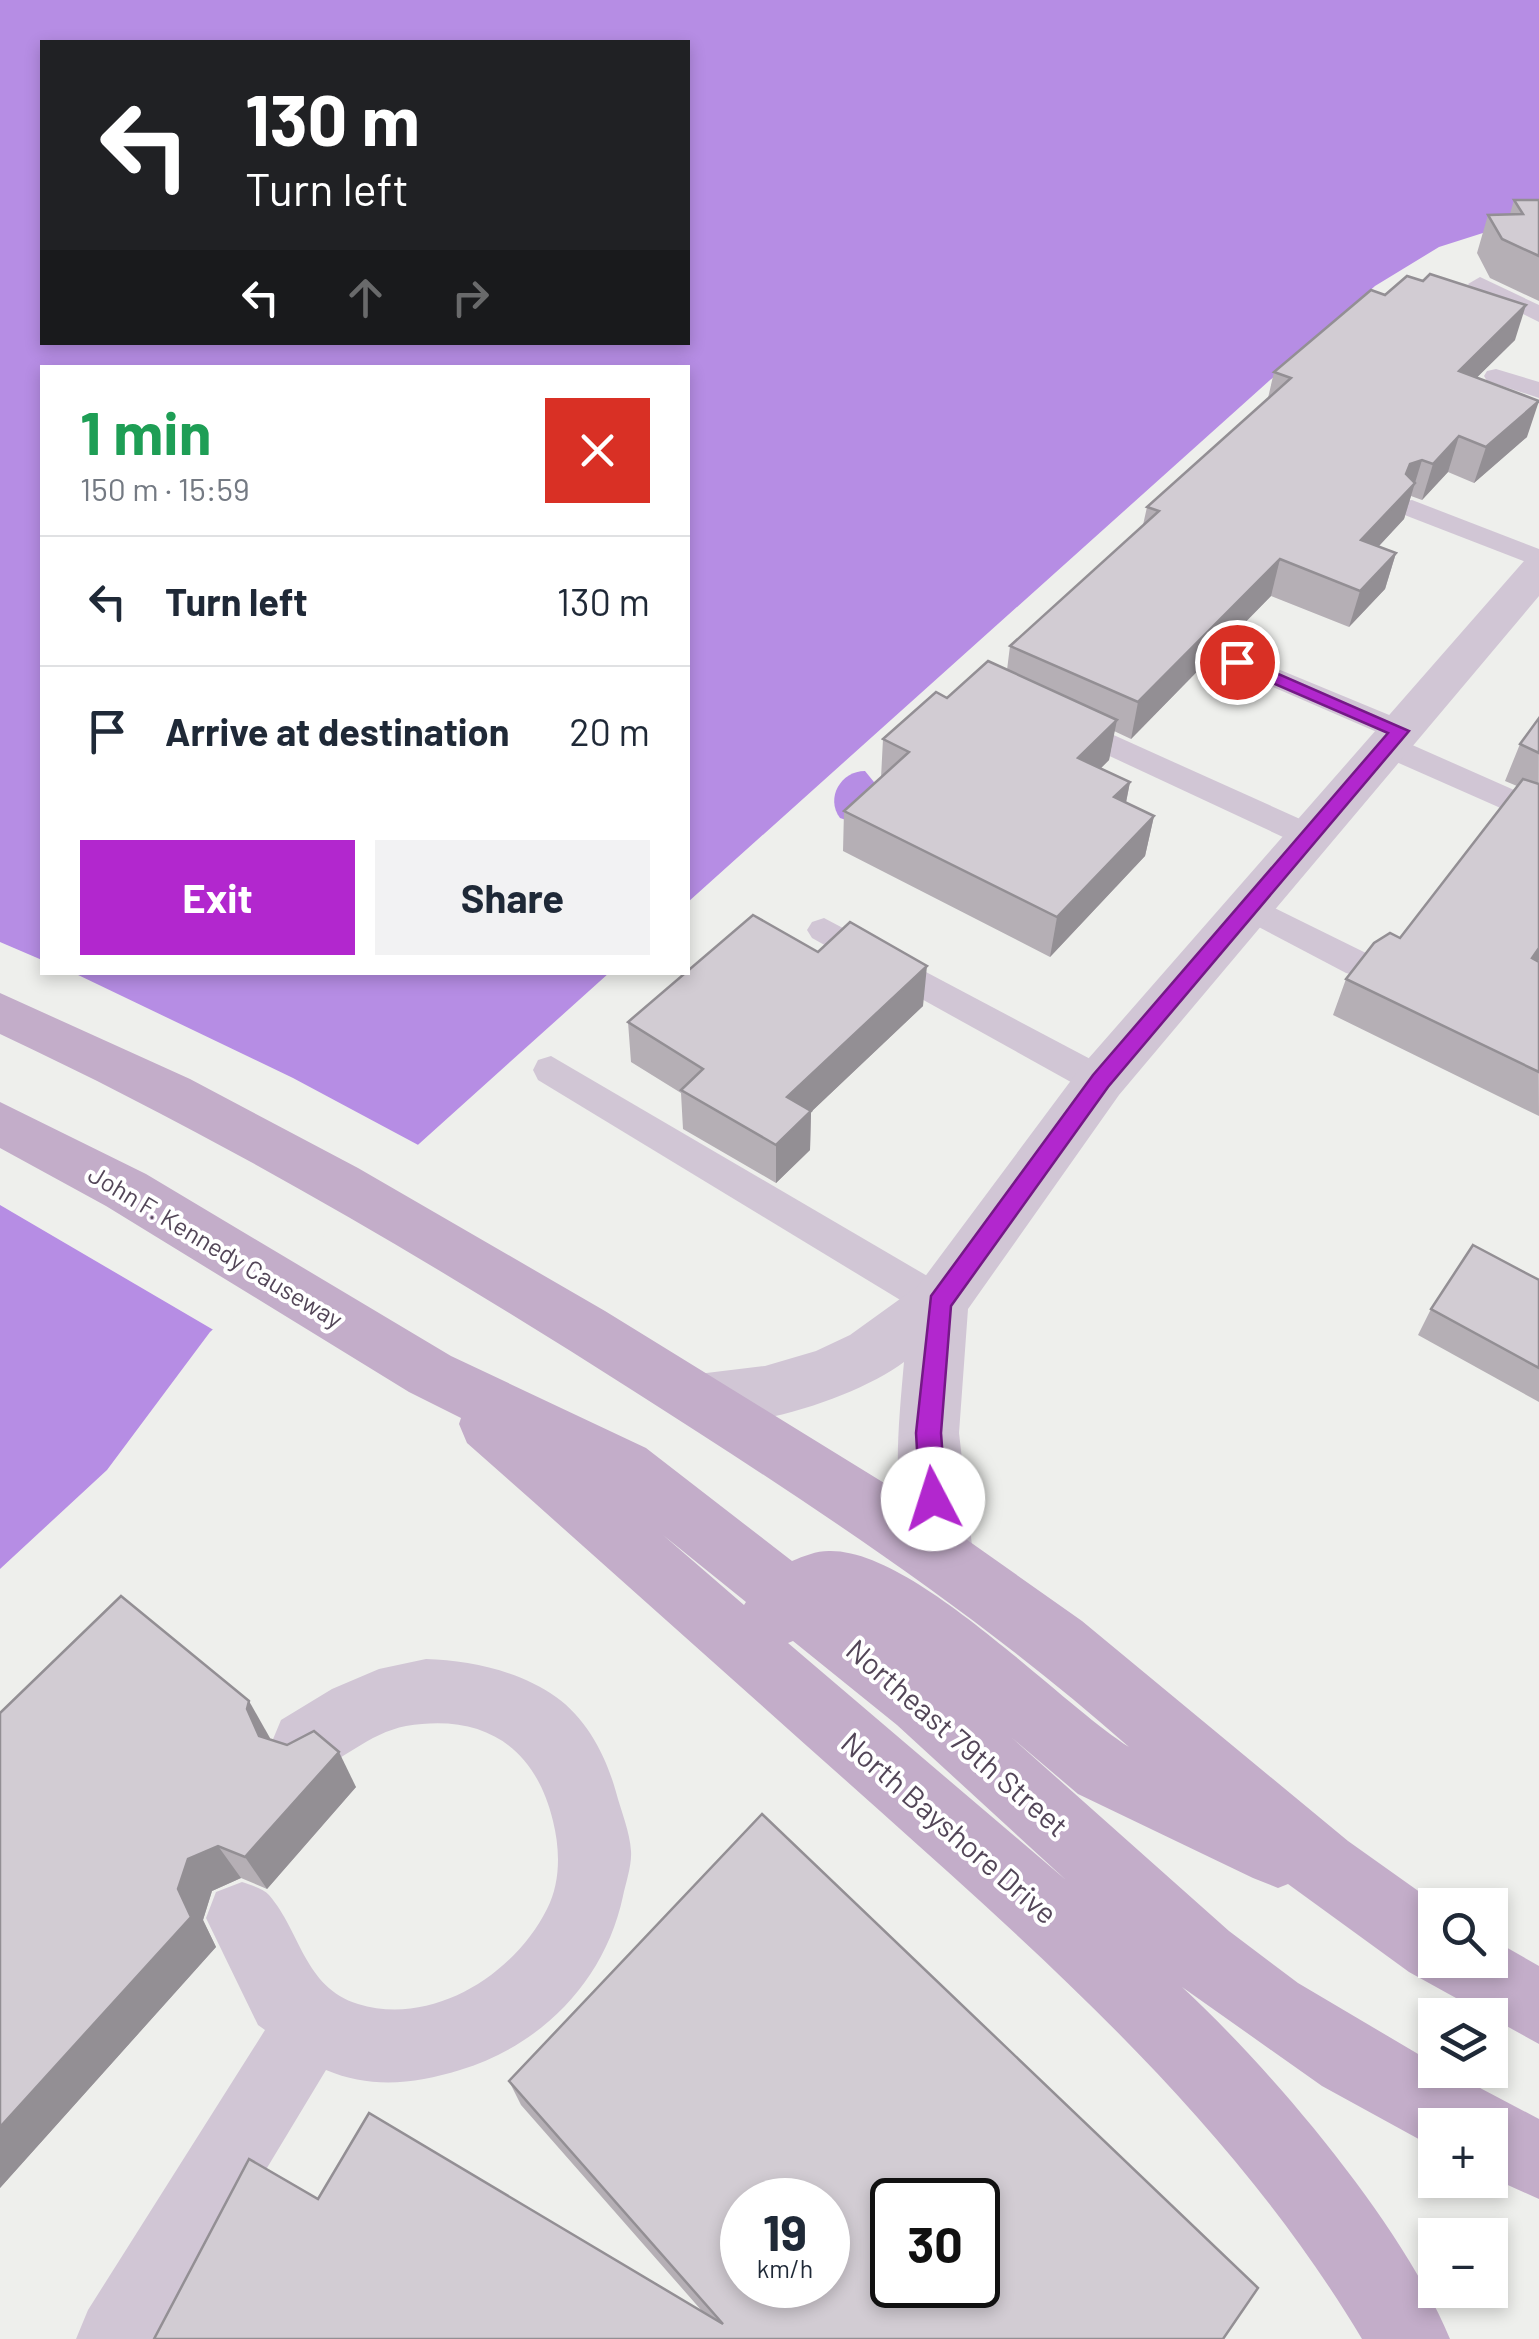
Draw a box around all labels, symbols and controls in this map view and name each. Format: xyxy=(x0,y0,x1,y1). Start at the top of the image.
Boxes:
text: 130 m xyxy=(245,76,420,160)
icon: left xyxy=(80,80,210,210)
text: Turn left xyxy=(245,161,409,215)
icon: left xyxy=(233,270,288,325)
icon: ahead xyxy=(338,270,393,325)
icon: right xyxy=(443,270,498,325)
text: 1 min xyxy=(80,395,211,467)
button: close xyxy=(545,398,650,503)
text: 150 m · 15:59 xyxy=(80,469,250,507)
icon: left xyxy=(80,574,135,629)
text: Turn left xyxy=(165,578,308,624)
text: 130 m xyxy=(557,578,650,624)
pin xyxy=(1195,620,1280,705)
icon: arrive xyxy=(1210,635,1265,690)
icon: arrive xyxy=(80,704,135,759)
text: Arrive at destination xyxy=(165,708,510,754)
text: 20 m xyxy=(569,708,650,754)
button: Exit xyxy=(80,840,355,955)
button: Share xyxy=(375,840,650,955)
street label: John F. Kennedy Causeway xyxy=(84,1158,348,1334)
position arrow xyxy=(881,1447,985,1551)
street label: Northeast 79th Street xyxy=(840,1631,1076,1843)
street label: North Bayshore Drive xyxy=(835,1724,1065,1930)
map controls xyxy=(1418,1888,1508,2308)
button: search xyxy=(1418,1888,1508,1978)
button: layers xyxy=(1418,1998,1508,2088)
button: + xyxy=(1418,2108,1508,2198)
speed limit sign: 30 xyxy=(870,2178,1000,2308)
text: 19 xyxy=(763,2201,807,2261)
button: − xyxy=(1418,2218,1508,2308)
text: km/h xyxy=(757,2253,813,2283)

